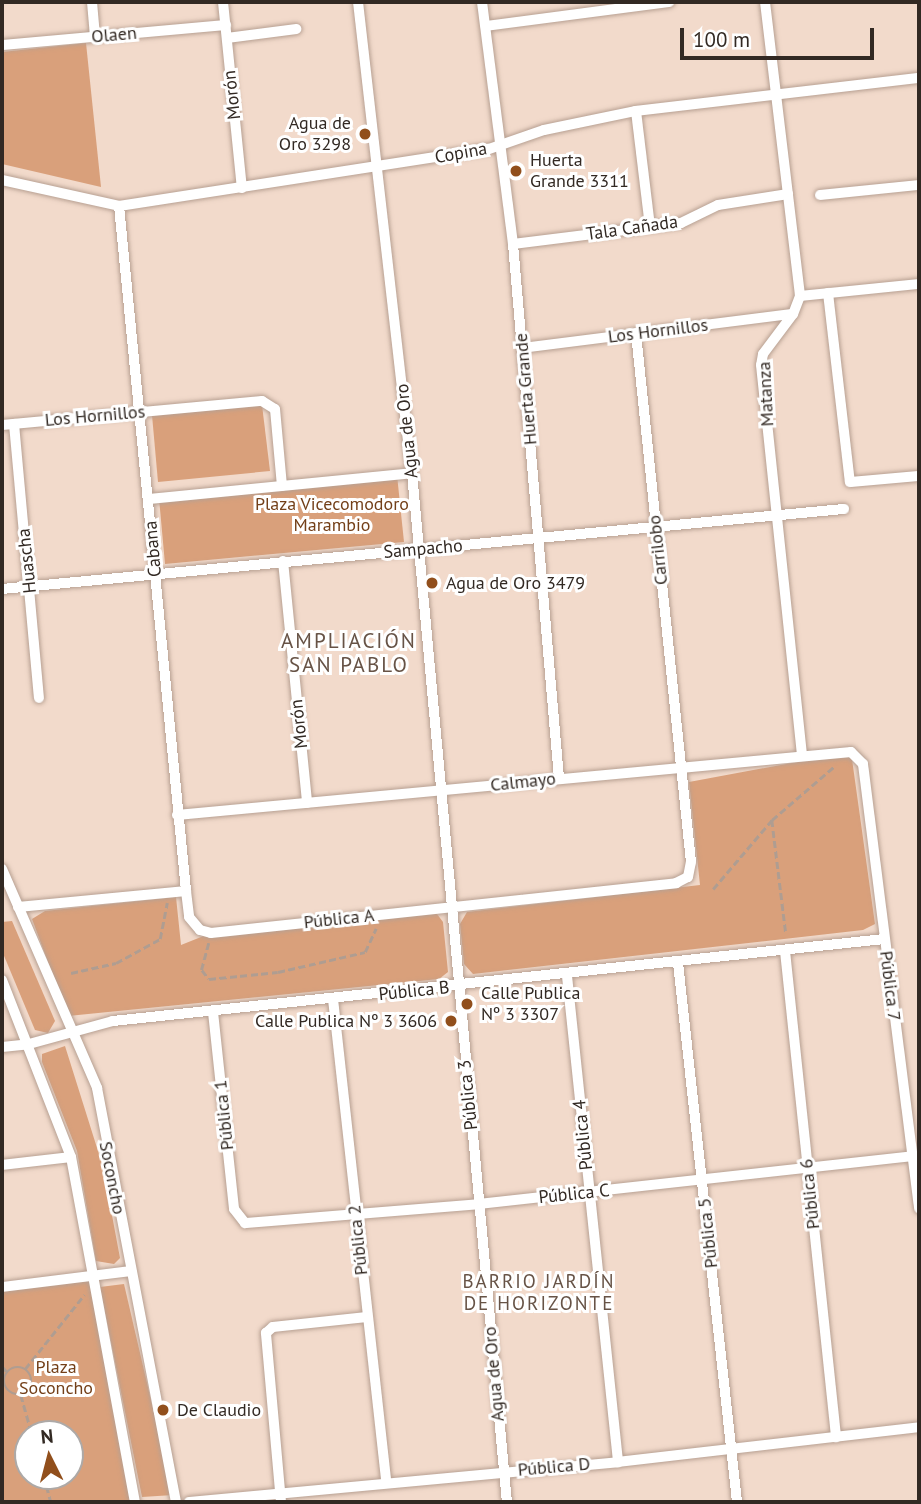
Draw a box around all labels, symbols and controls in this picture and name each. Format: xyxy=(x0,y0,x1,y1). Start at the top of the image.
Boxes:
scale bar xyxy=(683,14,877,58)
street label: Olaen xyxy=(90,22,138,48)
text: 100 m xyxy=(693,26,750,53)
street label: Morón xyxy=(219,69,245,121)
place label: Agua de Oro 3298 xyxy=(279,113,351,156)
marker: Agua de Oro 3298 xyxy=(357,126,373,142)
street label: Copina xyxy=(433,138,489,168)
place label: Huerta Grande 3311 xyxy=(530,150,629,192)
marker: Huerta Grande 3311 xyxy=(508,163,524,179)
street label: Tala Cañada xyxy=(585,211,679,245)
street label: Los Hornillos xyxy=(607,314,709,348)
street label: Huerta Grande xyxy=(510,332,542,446)
street label: Matanza xyxy=(754,361,778,427)
street label: Agua de Oro xyxy=(391,383,423,479)
street label: Los Hornillos xyxy=(44,401,146,431)
park label: Plaza Vicecomodoro Marambio xyxy=(255,494,409,536)
street label: Carrilobo xyxy=(644,514,672,586)
street label: Cabana xyxy=(140,520,166,578)
street label: Huascha xyxy=(13,527,41,595)
street label: Sampacho xyxy=(383,535,463,563)
place label: Agua de Oro 3479 xyxy=(446,572,585,594)
marker: Agua de Oro 3479 xyxy=(424,575,440,591)
district label: AMPLIACIÓN SAN PABLO xyxy=(282,628,416,678)
street label: Morón xyxy=(286,698,312,750)
street label: Calmayo xyxy=(489,768,557,796)
street label: Pública A xyxy=(302,905,376,933)
street label: Pública 7 xyxy=(875,950,905,1022)
street label: Pública B xyxy=(377,977,451,1005)
place label: Calle Publica Nº 3 3307 xyxy=(481,983,580,1026)
marker: Calle Publica Nº 3 3307 xyxy=(459,996,475,1012)
place label: Calle Publica Nº 3 3606 xyxy=(255,1010,437,1032)
marker: Calle Publica Nº 3 3606 xyxy=(443,1013,459,1029)
street label: Pública 3 xyxy=(454,1059,482,1131)
street label: Pública 1 xyxy=(210,1079,238,1151)
street label: Pública 4 xyxy=(569,1099,597,1171)
street label: Soconcho xyxy=(94,1140,130,1216)
street label: Pública 6 xyxy=(796,1158,824,1230)
street label: Pública C xyxy=(538,1180,610,1208)
street label: Pública 5 xyxy=(694,1197,722,1269)
street label: Pública 2 xyxy=(344,1204,372,1276)
district label: BARRIO JARDÍN DE HORIZONTE xyxy=(464,1271,614,1315)
street label: Agua de Oro xyxy=(479,1326,509,1422)
park label: Plaza Soconcho xyxy=(19,1357,93,1400)
place label: De Claudio xyxy=(177,1399,261,1421)
marker: De Claudio xyxy=(155,1402,171,1418)
north arrow xyxy=(14,1420,84,1490)
text: N xyxy=(40,1424,54,1449)
street label: Pública D xyxy=(517,1453,591,1481)

